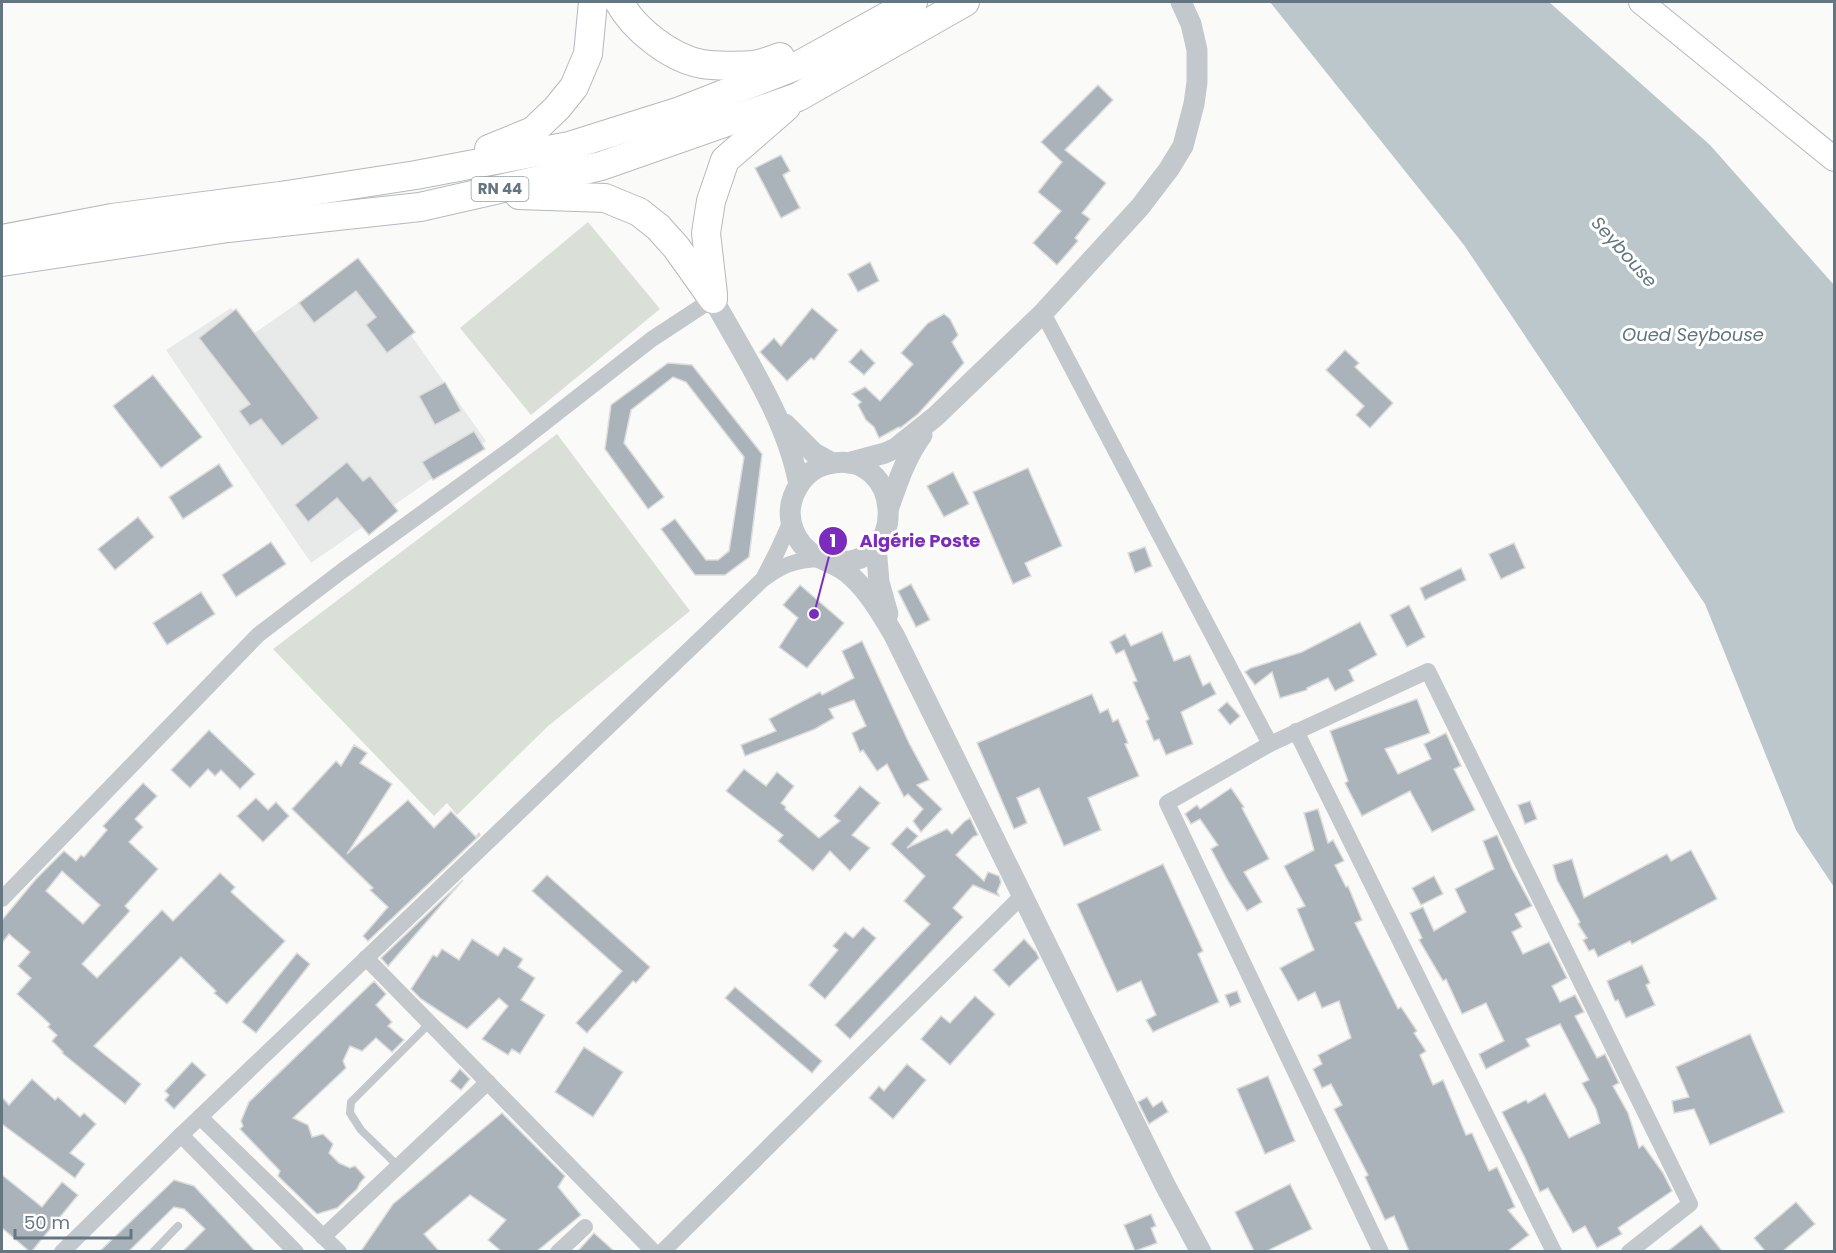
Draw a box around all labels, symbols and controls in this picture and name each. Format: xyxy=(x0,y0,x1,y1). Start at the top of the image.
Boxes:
road number: RN 44 xyxy=(472,177,528,201)
water label: Seybouse xyxy=(1586,211,1663,293)
water label: Oued Seybouse xyxy=(1622,322,1764,347)
callout: Algérie Poste xyxy=(818,523,993,559)
text: 1 xyxy=(830,528,836,553)
text: Algérie Poste xyxy=(860,528,980,553)
scale bar xyxy=(15,1202,130,1240)
text: 50 m xyxy=(24,1210,70,1235)

